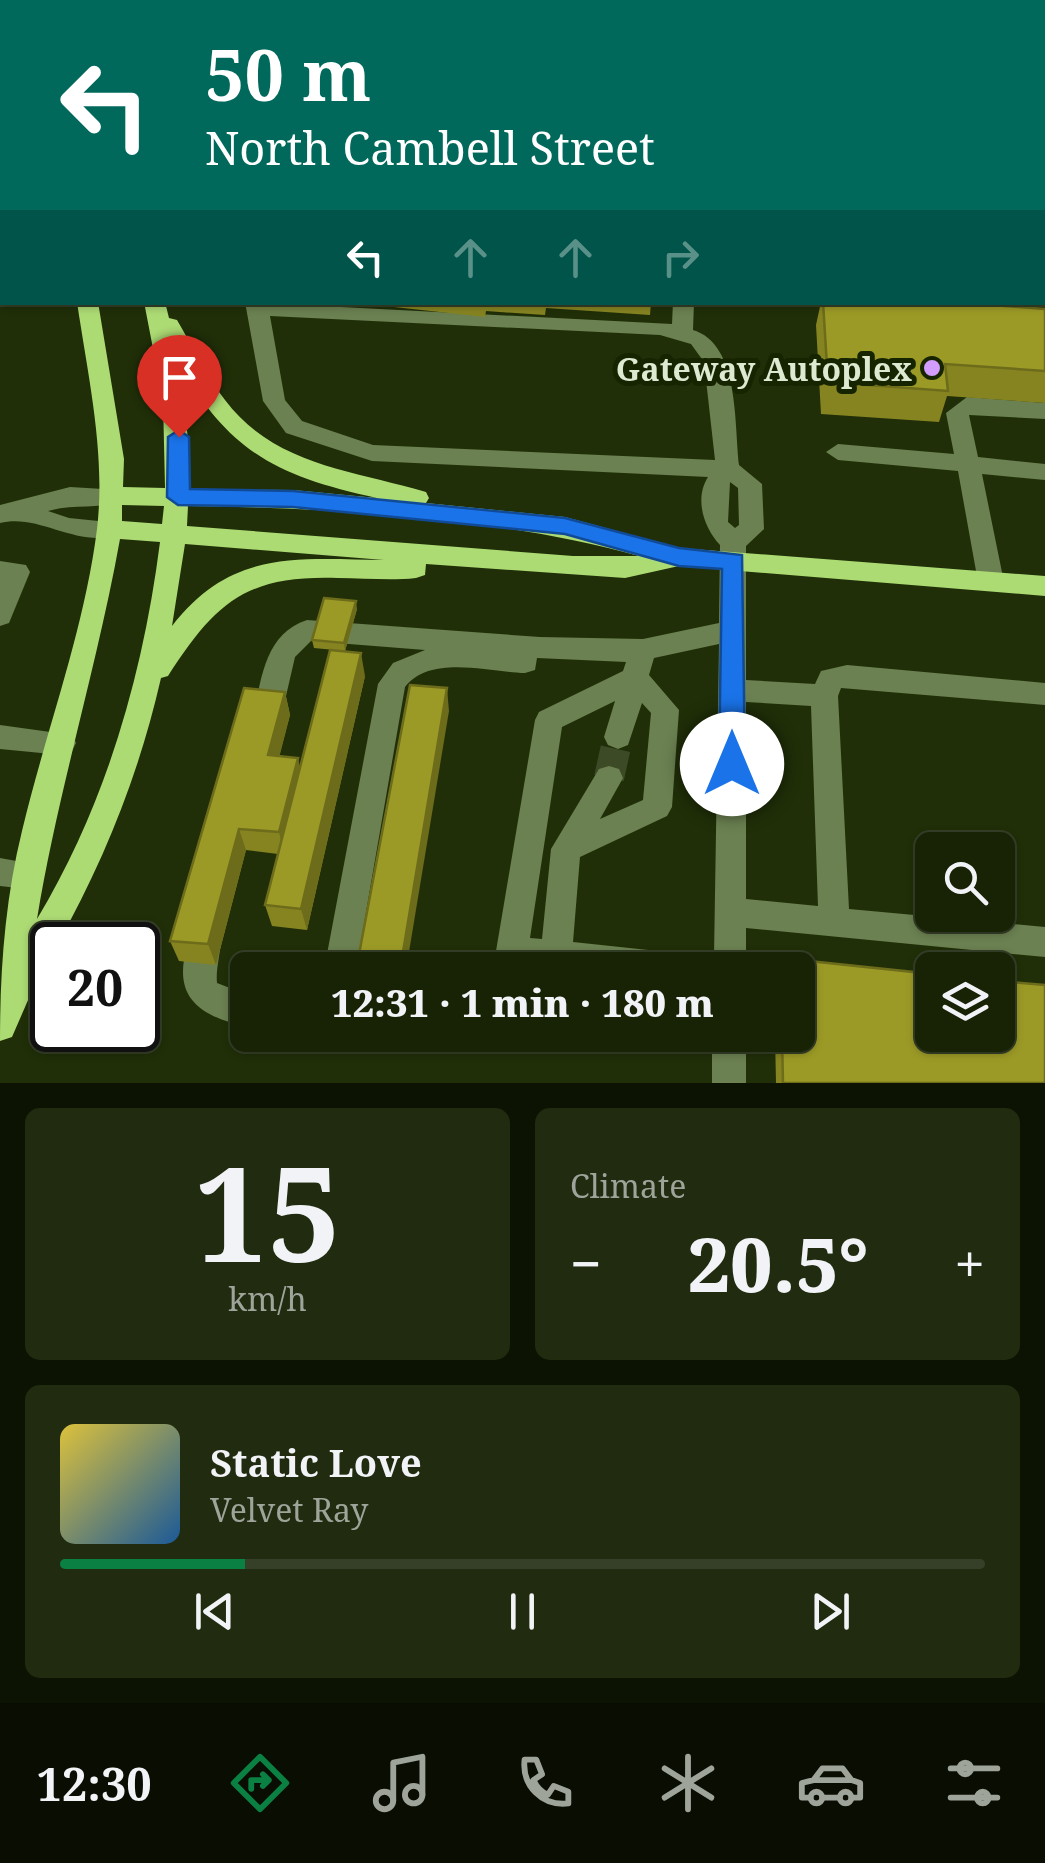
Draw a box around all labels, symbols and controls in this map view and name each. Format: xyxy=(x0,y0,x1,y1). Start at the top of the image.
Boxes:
text: 50 m xyxy=(205,26,371,122)
icon: left xyxy=(40,40,170,170)
text: North Cambell Street xyxy=(205,117,655,178)
icon: left xyxy=(338,230,393,285)
icon: ahead xyxy=(443,230,498,285)
icon: ahead xyxy=(548,230,603,285)
icon: right xyxy=(653,230,708,285)
pin xyxy=(137,335,222,438)
place label: Gateway Autoplex xyxy=(616,347,912,390)
icon: arrive xyxy=(152,350,207,405)
marker: Gateway Autoplex xyxy=(921,357,943,379)
position arrow xyxy=(680,712,784,816)
map controls xyxy=(915,832,1015,1052)
button: search xyxy=(915,832,1015,932)
speed limit sign: 20 xyxy=(30,922,160,1052)
button: layers xyxy=(915,952,1015,1052)
text: 12:31 · 1 min · 180 m xyxy=(331,976,714,1028)
text: 15 xyxy=(194,1123,341,1300)
text: Climate xyxy=(570,1164,686,1207)
text: 20.5° xyxy=(688,1212,869,1314)
text: − xyxy=(570,1225,602,1300)
text: + xyxy=(954,1225,985,1300)
text: km/h xyxy=(228,1277,307,1320)
text: Static Love xyxy=(210,1436,422,1488)
text: Velvet Ray xyxy=(210,1488,368,1531)
icon: previous xyxy=(187,1584,242,1639)
icon: pause xyxy=(495,1584,550,1639)
icon: next xyxy=(803,1584,858,1639)
icon: directions xyxy=(225,1748,295,1818)
icon: music xyxy=(367,1748,437,1818)
icon: phone xyxy=(510,1748,580,1818)
icon: climate xyxy=(653,1748,723,1818)
icon: car xyxy=(796,1748,866,1818)
icon: filters xyxy=(939,1748,1009,1818)
text: 12:30 xyxy=(36,1753,152,1814)

